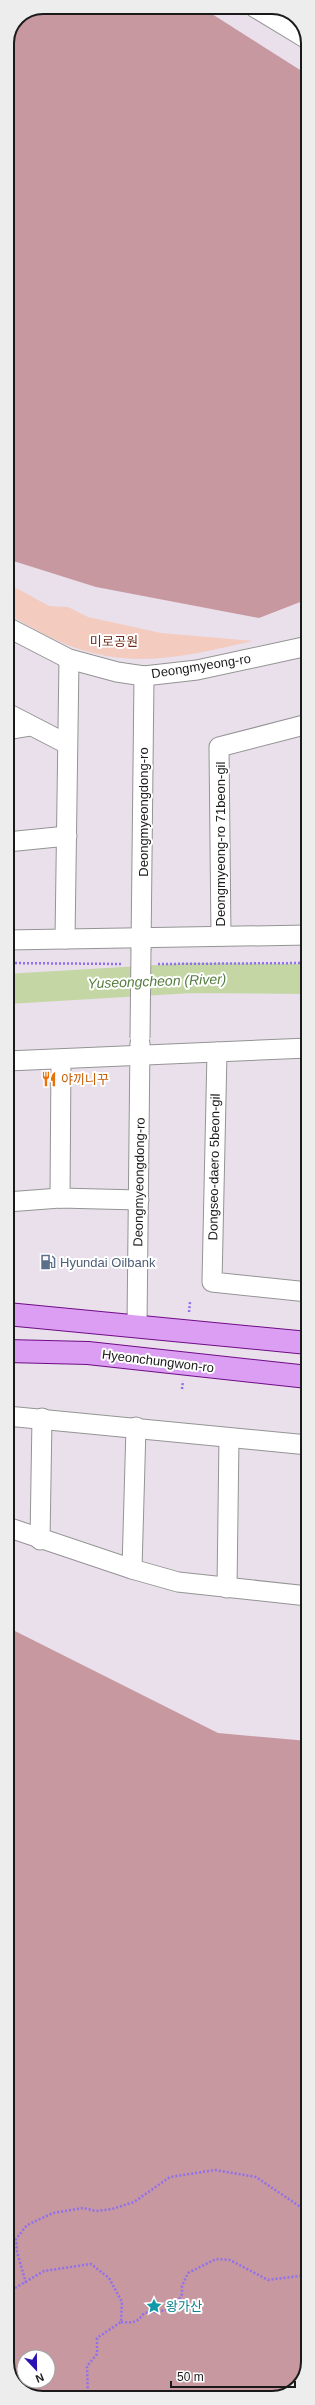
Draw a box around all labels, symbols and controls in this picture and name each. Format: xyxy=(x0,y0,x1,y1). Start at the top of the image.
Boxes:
park label: 미로공원 xyxy=(90,634,138,649)
street label: Deongmyeong-ro xyxy=(150,651,252,681)
street label: Deongmyeongdong-ro xyxy=(136,747,151,877)
street label: Deongmyeong-ro 71beon-gil xyxy=(213,762,228,926)
water label: Yuseongcheon (River) xyxy=(87,971,227,991)
restaurant icon: 야끼니꾸 xyxy=(40,1070,58,1088)
place label: 야끼니꾸 xyxy=(61,1072,109,1087)
street label: Dongseo-daero 5beon-gil xyxy=(205,1093,223,1240)
street label: Deongmyeongdong-ro xyxy=(130,1117,148,1247)
fuel station icon: Hyundai Oilbank xyxy=(39,1253,57,1271)
place label: Hyundai Oilbank xyxy=(60,1255,156,1270)
street label: Hyeonchungwon-ro xyxy=(101,1347,215,1375)
place icon: 왕가산 xyxy=(145,2297,163,2315)
place label: 왕가산 xyxy=(166,2299,202,2314)
north arrow xyxy=(16,2349,56,2389)
scale bar xyxy=(171,2363,295,2389)
text: 50 m xyxy=(177,2370,204,2384)
text: N xyxy=(34,2371,46,2385)

